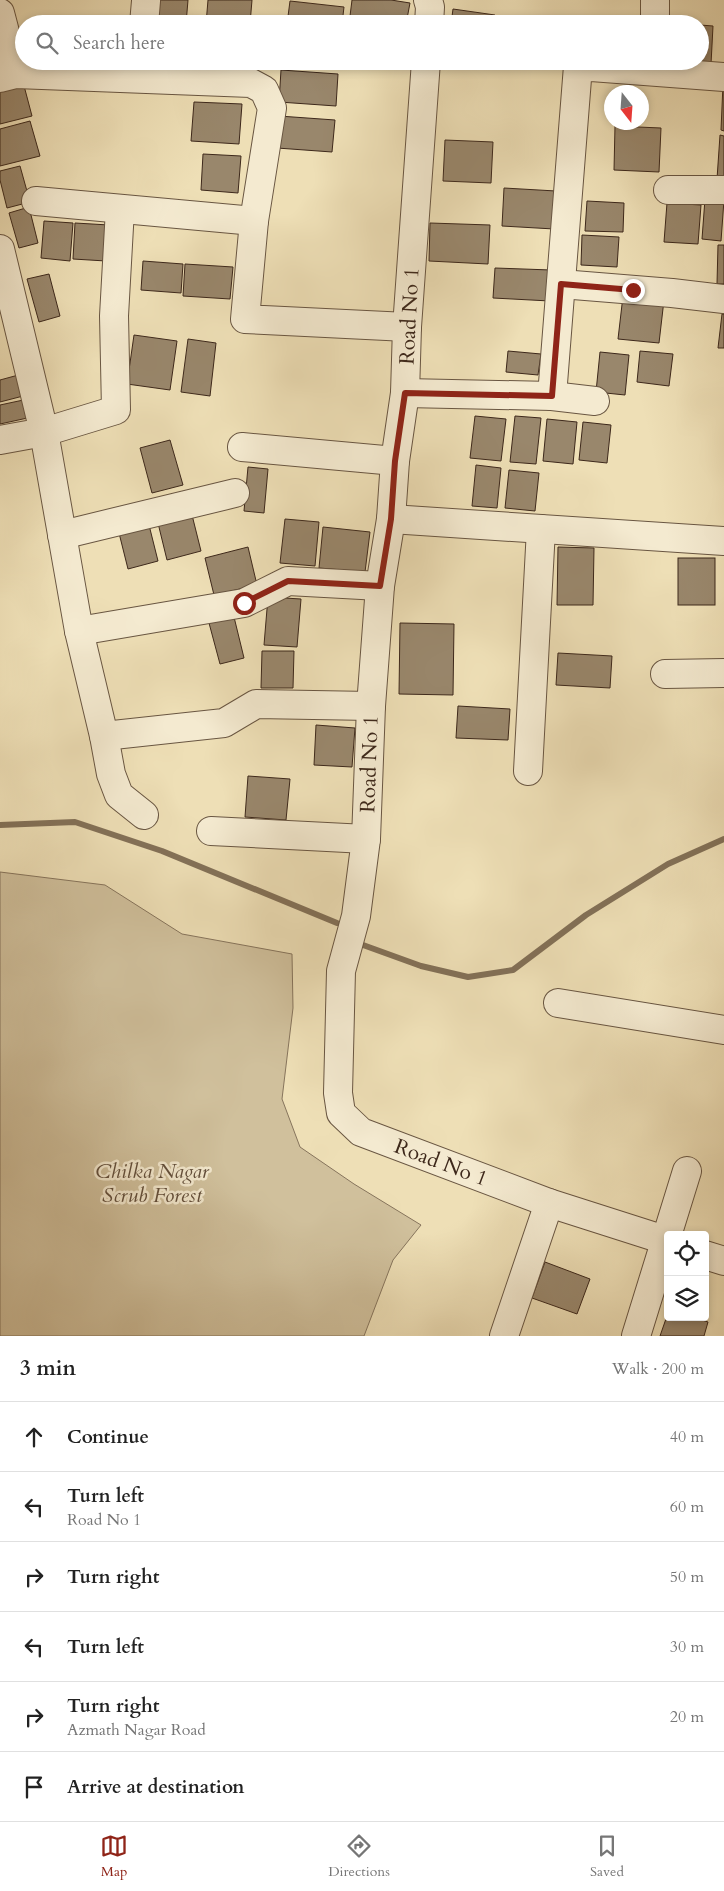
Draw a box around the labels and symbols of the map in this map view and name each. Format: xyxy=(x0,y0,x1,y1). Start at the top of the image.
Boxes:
north arrow xyxy=(604,85,649,130)
street label: Road No 1 xyxy=(392,267,427,365)
route end xyxy=(622,279,645,302)
route start xyxy=(233,592,256,615)
street label: Road No 1 xyxy=(353,715,386,813)
street label: Road No 1 xyxy=(390,1132,492,1193)
park label: Chilka Nagar Scrub Forest xyxy=(95,1157,210,1210)

